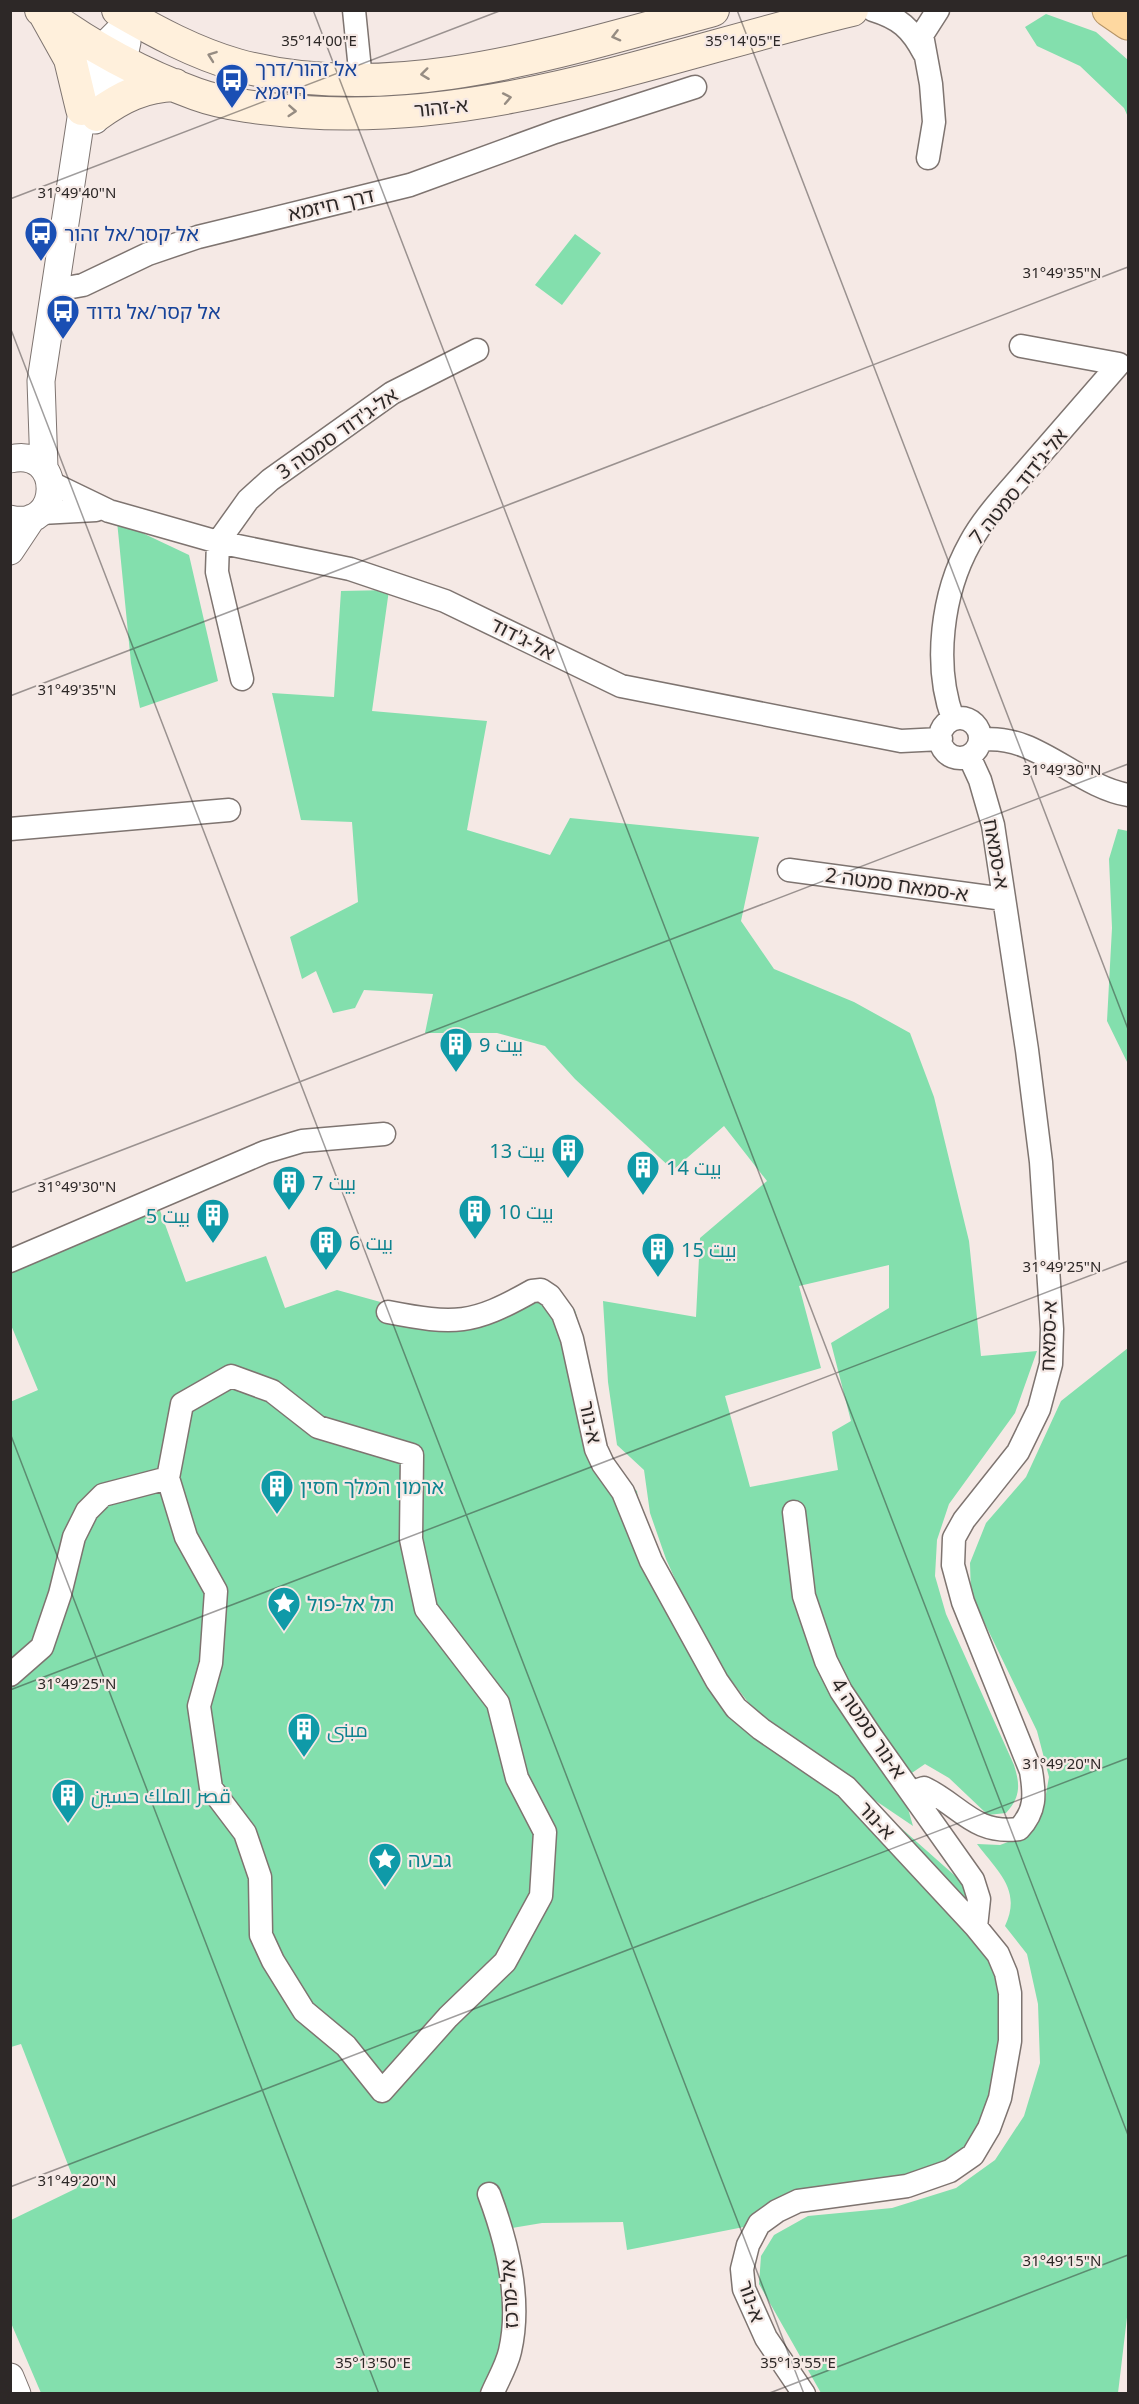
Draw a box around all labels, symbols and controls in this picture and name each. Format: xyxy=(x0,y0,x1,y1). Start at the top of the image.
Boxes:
one-way arrow xyxy=(611,28,621,41)
text: 35°14'00"E xyxy=(281,30,357,50)
text: 35°14'05"E xyxy=(705,30,781,50)
one-way arrow xyxy=(208,50,218,63)
place label: אל זהור/דרך חיזמא xyxy=(255,55,357,105)
bus stop icon: אל זהור/דרך חיזמא xyxy=(214,62,250,109)
one-way arrow xyxy=(421,67,430,80)
street label: א-זהור xyxy=(412,91,470,123)
one-way arrow xyxy=(503,93,512,105)
one-way arrow xyxy=(288,104,297,117)
street label: דרך חיזמא xyxy=(285,181,377,227)
text: 31°49'40"N xyxy=(38,182,116,202)
bus stop icon: אל קסר/אל זהור xyxy=(23,215,59,262)
place label: אל קסר/אל זהור xyxy=(64,220,199,247)
text: 31°49'35"N xyxy=(1023,262,1101,282)
bus stop icon: אל קסר/אל גדוד xyxy=(45,293,81,340)
place label: אל קסר/אל גדוד xyxy=(86,298,221,325)
street label: אל-ג'דוד סמטה 3 xyxy=(271,381,403,485)
street label: אל-ג'דוד סמטה 7 xyxy=(963,422,1073,550)
street label: אל-ג'דוד xyxy=(486,610,560,666)
text: 31°49'35"N xyxy=(38,679,116,699)
text: 31°49'30"N xyxy=(1023,759,1101,779)
street label: א-סמאח xyxy=(978,817,1016,891)
street label: א-סמאח סמטה 2 xyxy=(824,861,970,907)
building icon: بيت 9 xyxy=(438,1026,474,1073)
place label: بيت 9 xyxy=(479,1031,523,1058)
building icon: بيت 13 xyxy=(550,1132,586,1179)
place label: بيت 13 xyxy=(489,1137,545,1164)
building icon: بيت 14 xyxy=(625,1149,661,1196)
place label: بيت 14 xyxy=(666,1154,722,1181)
building icon: بيت 7 xyxy=(271,1164,307,1211)
place label: بيت 7 xyxy=(312,1169,356,1196)
text: 31°49'30"N xyxy=(38,1176,116,1196)
building icon: بيت 10 xyxy=(457,1193,493,1240)
building icon: بيت 5 xyxy=(195,1197,231,1244)
place label: بيت 10 xyxy=(498,1198,554,1225)
place label: بيت 5 xyxy=(146,1202,190,1229)
building icon: بيت 6 xyxy=(308,1224,344,1271)
place label: بيت 6 xyxy=(349,1229,393,1256)
building icon: بيت 15 xyxy=(640,1231,676,1278)
place label: بيت 15 xyxy=(681,1236,737,1263)
text: 31°49'25"N xyxy=(1023,1256,1101,1276)
street label: א-סמאח xyxy=(1033,1300,1063,1372)
street label: א-נור xyxy=(573,1398,609,1446)
building icon: ארמון המלך חסין xyxy=(259,1468,295,1515)
place label: ארמון המלך חסין xyxy=(300,1473,444,1500)
place icon: תל אל-פול xyxy=(266,1585,302,1632)
place label: תל אל-פול xyxy=(307,1590,394,1617)
street label: א-נור סמטה 4 xyxy=(825,1672,913,1784)
text: 31°49'25"N xyxy=(38,1673,116,1693)
building icon: مبنى xyxy=(286,1711,322,1758)
place label: مبنى xyxy=(327,1716,368,1743)
text: 31°49'20"N xyxy=(1023,1753,1101,1773)
building icon: قصر الملك حسين xyxy=(50,1777,86,1824)
place label: قصر الملك حسين xyxy=(91,1782,231,1809)
street label: א-נור xyxy=(852,1795,902,1845)
place icon: גבעה xyxy=(367,1841,403,1888)
place label: גבעה xyxy=(408,1846,452,1873)
text: 31°49'20"N xyxy=(38,2170,116,2190)
text: 31°49'15"N xyxy=(1023,2250,1101,2270)
street label: אל-מרכז xyxy=(494,2259,524,2329)
street label: א-נור xyxy=(732,2276,772,2326)
text: 35°13'50"E xyxy=(335,2352,411,2372)
text: 35°13'55"E xyxy=(760,2352,836,2372)

